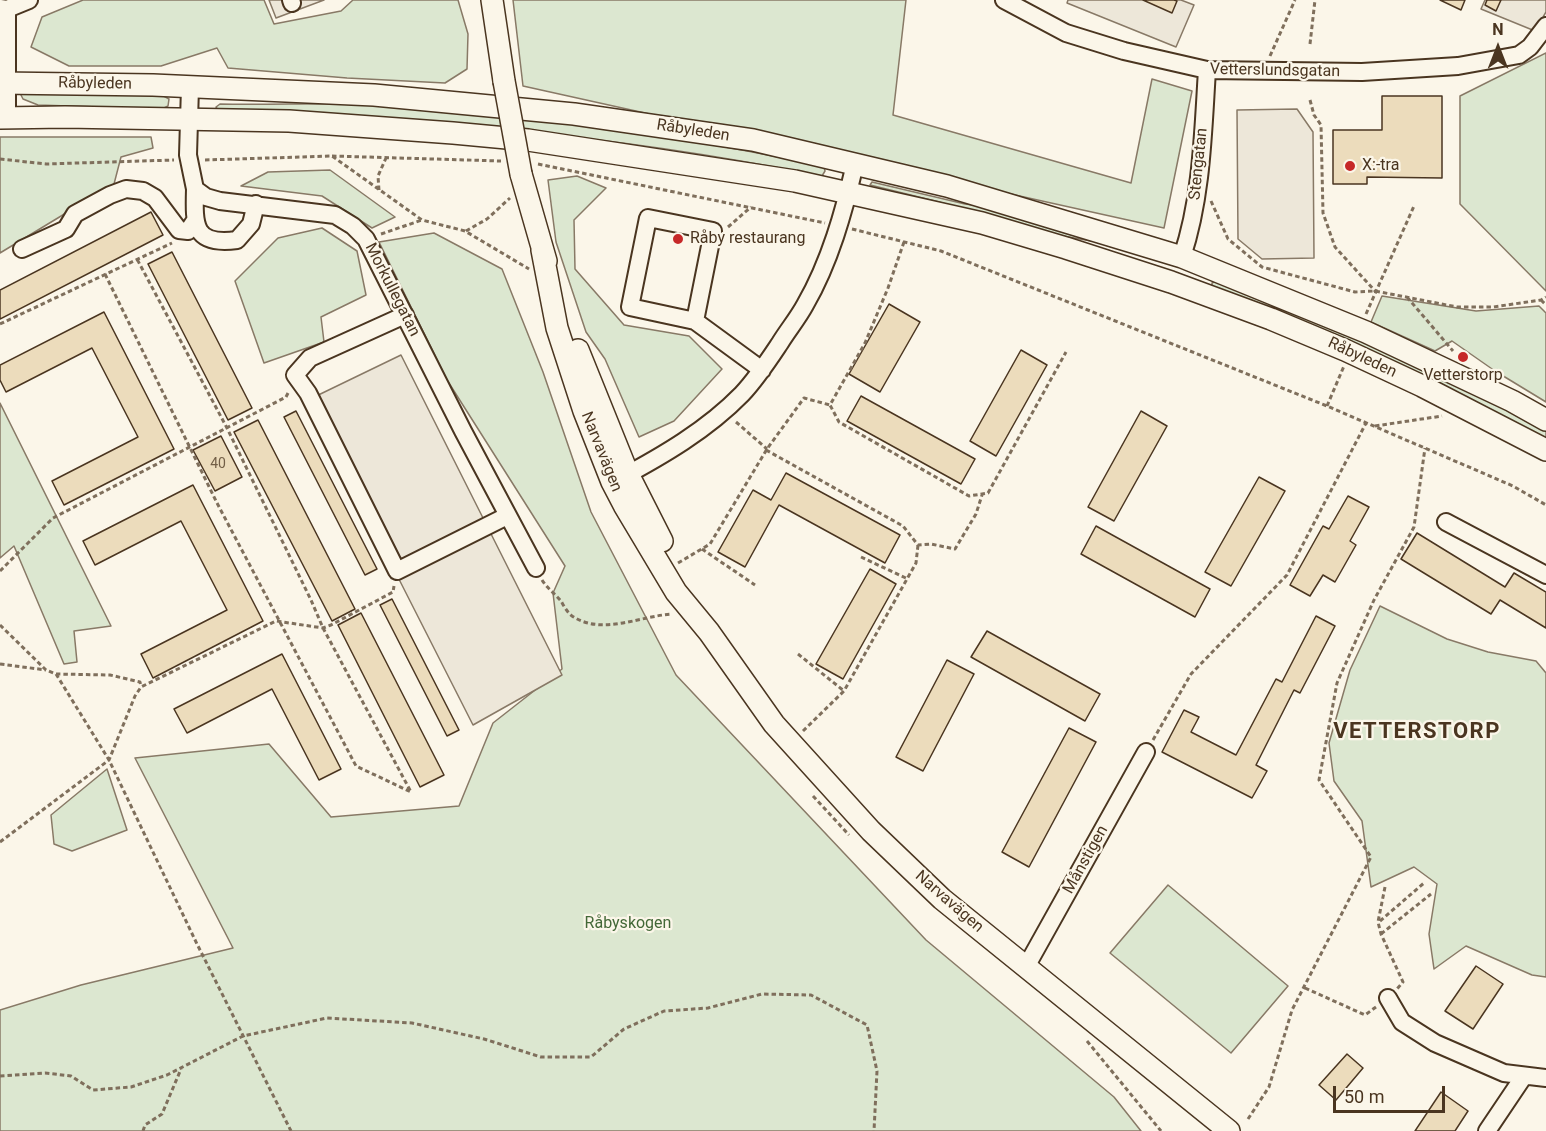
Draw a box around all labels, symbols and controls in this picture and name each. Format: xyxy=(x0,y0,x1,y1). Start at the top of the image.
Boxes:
north arrow xyxy=(1468,18,1528,78)
text: N xyxy=(1492,20,1504,39)
street label: Vetterslundsgatan xyxy=(1210,60,1340,82)
street label: Råbyleden xyxy=(58,74,132,94)
street label: Råbyleden xyxy=(655,116,731,146)
street label: Stengatan xyxy=(1186,127,1212,201)
place label: X:-tra xyxy=(1362,156,1399,176)
marker: X:-tra xyxy=(1343,159,1357,173)
place label: Råby restaurang xyxy=(690,229,805,249)
marker: Råby restaurang xyxy=(671,232,685,246)
street label: Morkullegatan xyxy=(360,240,424,340)
street label: Råbyleden xyxy=(1325,334,1399,382)
marker: Vetterstorp xyxy=(1456,350,1470,364)
place label: Vetterstorp xyxy=(1423,366,1503,386)
street label: Narvavägen xyxy=(576,409,626,495)
house number: 40 xyxy=(210,456,226,472)
district label: VETTERSTORP xyxy=(1333,719,1501,745)
street label: Månstigen xyxy=(1059,822,1113,898)
street label: Narvavägen xyxy=(911,867,987,937)
park label: Råbyskogen xyxy=(585,914,671,934)
scale bar xyxy=(1336,1074,1448,1112)
text: 50 m xyxy=(1344,1086,1384,1107)

